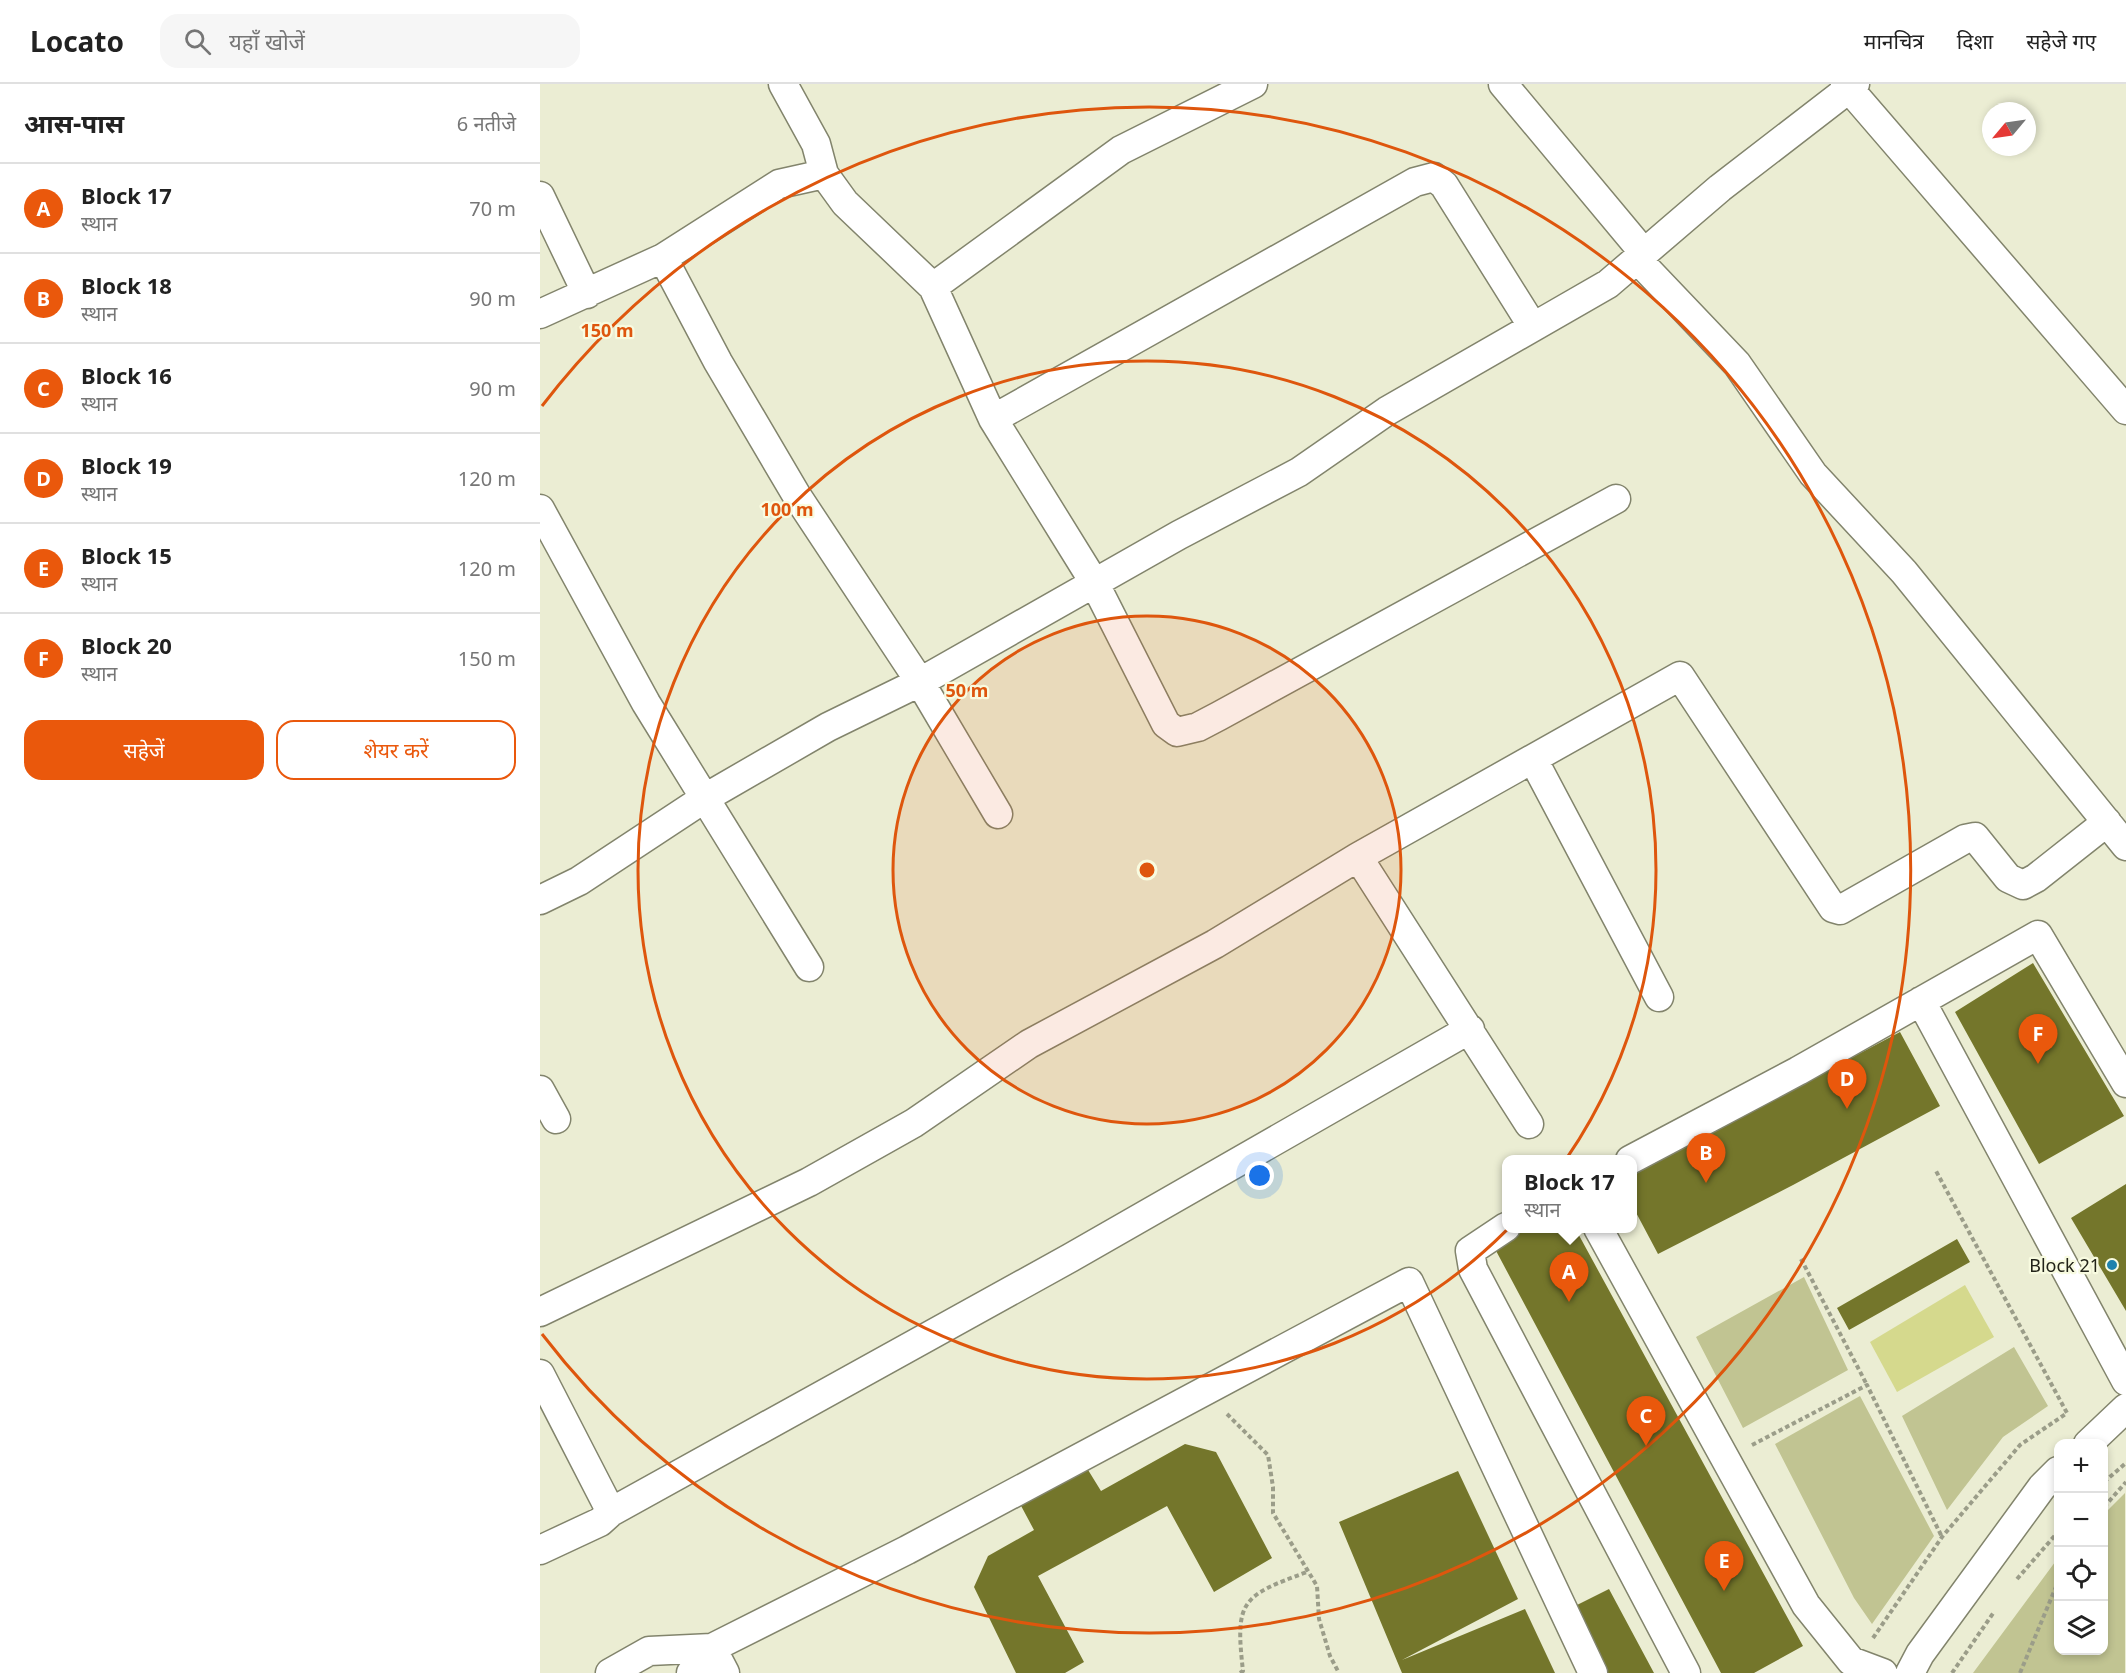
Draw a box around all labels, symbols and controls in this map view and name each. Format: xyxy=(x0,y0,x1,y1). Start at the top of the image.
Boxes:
search box xyxy=(160,14,580,68)
text: Locato xyxy=(30,22,124,60)
icon: search xyxy=(181,25,214,58)
text: यहाँ खोजें xyxy=(229,26,305,56)
text: मानचित्र xyxy=(1864,27,1924,55)
text: दिशा xyxy=(1957,27,1993,55)
text: सहेजे गए xyxy=(2026,27,2096,55)
north arrow xyxy=(1982,102,2036,156)
text: आस-पास xyxy=(24,105,124,141)
text: 6 नतीजे xyxy=(457,110,516,137)
text: Block 17 xyxy=(81,180,172,210)
text: A xyxy=(37,195,50,222)
text: 70 m xyxy=(469,195,516,222)
text: स्थान xyxy=(81,210,117,237)
text: Block 18 xyxy=(81,270,172,300)
text: B xyxy=(37,285,50,312)
text: 90 m xyxy=(469,285,516,312)
text: स्थान xyxy=(81,300,117,327)
text: 150 m xyxy=(580,318,634,342)
text: Block 16 xyxy=(81,360,172,390)
text: C xyxy=(37,375,50,402)
text: 90 m xyxy=(469,375,516,402)
text: स्थान xyxy=(81,390,117,417)
text: Block 19 xyxy=(81,450,172,480)
text: D xyxy=(36,465,51,492)
text: 120 m xyxy=(458,465,516,492)
text: स्थान xyxy=(81,480,117,507)
text: 100 m xyxy=(760,497,814,521)
text: Block 15 xyxy=(81,540,172,570)
text: E xyxy=(38,555,49,582)
text: 120 m xyxy=(458,555,516,582)
text: स्थान xyxy=(81,570,117,597)
text: Block 20 xyxy=(81,630,172,660)
text: F xyxy=(38,645,49,672)
text: 150 m xyxy=(458,645,516,672)
text: स्थान xyxy=(81,660,117,687)
text: 50 m xyxy=(946,678,988,702)
button: सहेजें xyxy=(24,720,264,780)
button: शेयर करें xyxy=(276,720,516,780)
centre of rings xyxy=(1137,860,1157,880)
pin: F xyxy=(2018,1014,2058,1064)
pin: D xyxy=(1828,1060,1866,1109)
pin: B xyxy=(1686,1134,1726,1183)
popup xyxy=(1502,1155,1637,1233)
your location xyxy=(1245,1161,1274,1190)
text: Block 17 xyxy=(1524,1166,1615,1196)
text: स्थान xyxy=(1524,1196,1561,1223)
pin: A xyxy=(1550,1252,1588,1302)
place label: Block 21 xyxy=(2029,1253,2100,1277)
marker: Block 21 xyxy=(2105,1258,2119,1272)
pin: C xyxy=(1626,1396,1666,1446)
map controls xyxy=(2054,1439,2108,1655)
button: + xyxy=(2054,1439,2108,1493)
button: − xyxy=(2054,1493,2108,1547)
pin: E xyxy=(1704,1542,1744,1591)
button: locate xyxy=(2054,1547,2108,1601)
button: layers xyxy=(2054,1601,2108,1655)

